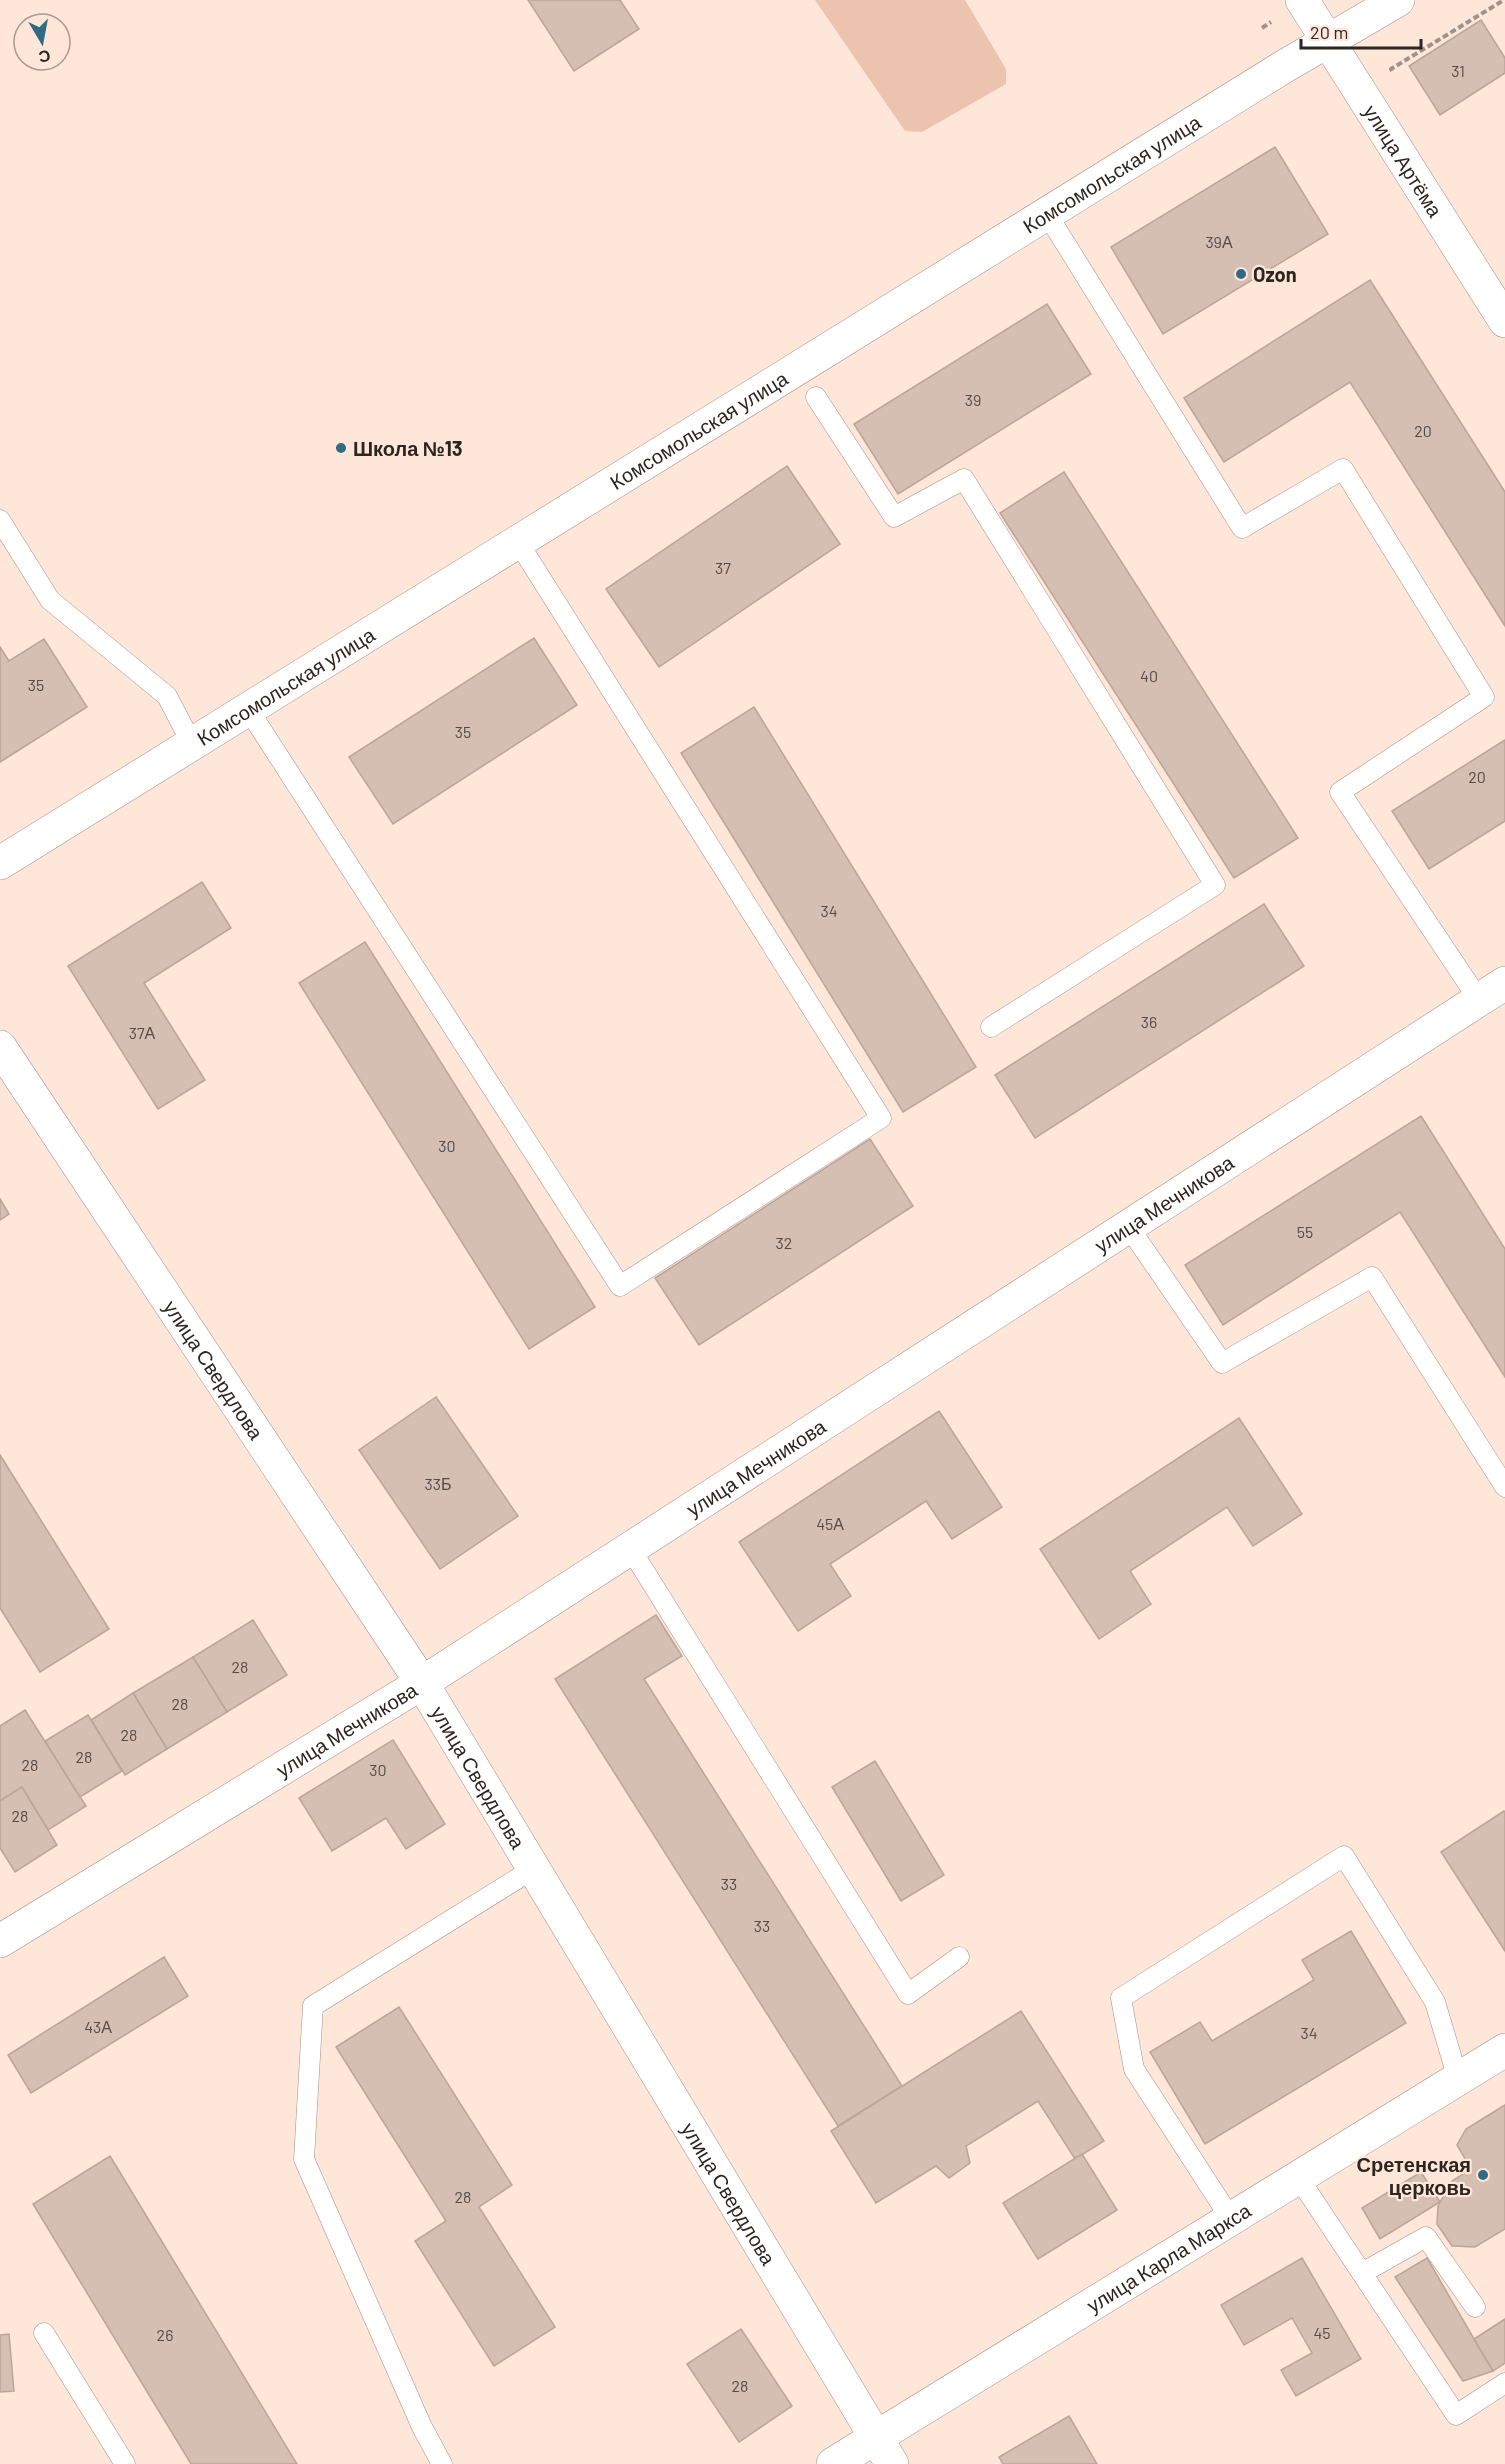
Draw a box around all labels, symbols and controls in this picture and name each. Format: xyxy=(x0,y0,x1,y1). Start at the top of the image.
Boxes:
north arrow xyxy=(12,12,72,72)
scale bar xyxy=(1301,12,1421,50)
text: 20 m xyxy=(1310,21,1348,43)
text: С xyxy=(37,47,52,68)
house number: 31 xyxy=(1451,61,1465,80)
street label: улица Артёма xyxy=(1359,100,1448,222)
street label: Комсомольская улица xyxy=(1018,109,1206,238)
house number: 39А xyxy=(1205,232,1233,251)
place label: Ozon xyxy=(1253,262,1297,286)
marker: Ozon xyxy=(1234,267,1248,281)
street label: Комсомольская улица xyxy=(605,365,793,494)
house number: 39 xyxy=(965,390,981,409)
house number: 20 xyxy=(1414,421,1432,440)
place label: Школа №13 xyxy=(353,436,463,460)
marker: Школа №13 xyxy=(334,441,348,455)
house number: 37 xyxy=(715,558,731,577)
street label: Комсомольская улица xyxy=(192,621,380,750)
house number: 40 xyxy=(1140,666,1158,685)
house number: 35 xyxy=(28,675,44,694)
house number: 35 xyxy=(455,722,471,741)
house number: 20 xyxy=(1468,767,1486,786)
house number: 34 xyxy=(820,901,838,920)
house number: 36 xyxy=(1141,1012,1157,1031)
house number: 37А xyxy=(129,1023,156,1042)
house number: 30 xyxy=(438,1136,456,1155)
street label: улица Мечникова xyxy=(1090,1149,1239,1257)
house number: 55 xyxy=(1297,1222,1313,1241)
house number: 32 xyxy=(776,1233,792,1252)
street label: улица Свердлова xyxy=(159,1295,269,1444)
street label: улица Мечникова xyxy=(682,1413,830,1521)
house number: 33Б xyxy=(425,1474,451,1493)
house number: 45А xyxy=(816,1514,844,1533)
house number: 28 xyxy=(232,1657,248,1676)
street label: улица Мечникова xyxy=(272,1677,422,1781)
house number: 28 xyxy=(172,1694,188,1713)
street label: улица Свердлова xyxy=(427,1701,531,1853)
house number: 28 xyxy=(121,1725,137,1744)
house number: 28 xyxy=(76,1747,92,1766)
house number: 28 xyxy=(22,1755,38,1774)
house number: 30 xyxy=(369,1760,387,1779)
house number: 28 xyxy=(12,1806,28,1825)
house number: 33 xyxy=(721,1874,737,1893)
house number: 33 xyxy=(754,1916,770,1935)
house number: 43А xyxy=(84,2017,112,2036)
house number: 34 xyxy=(1300,2023,1318,2042)
street label: улица Свердлова xyxy=(677,2118,782,2270)
place label: Сретенская церковь xyxy=(1357,2152,1471,2199)
marker: Сретенская церковь xyxy=(1476,2168,1490,2182)
house number: 28 xyxy=(455,2187,471,2206)
street label: улица Карла Маркса xyxy=(1082,2197,1256,2317)
house number: 45 xyxy=(1313,2323,1331,2342)
house number: 26 xyxy=(157,2325,173,2344)
house number: 28 xyxy=(732,2376,748,2395)

